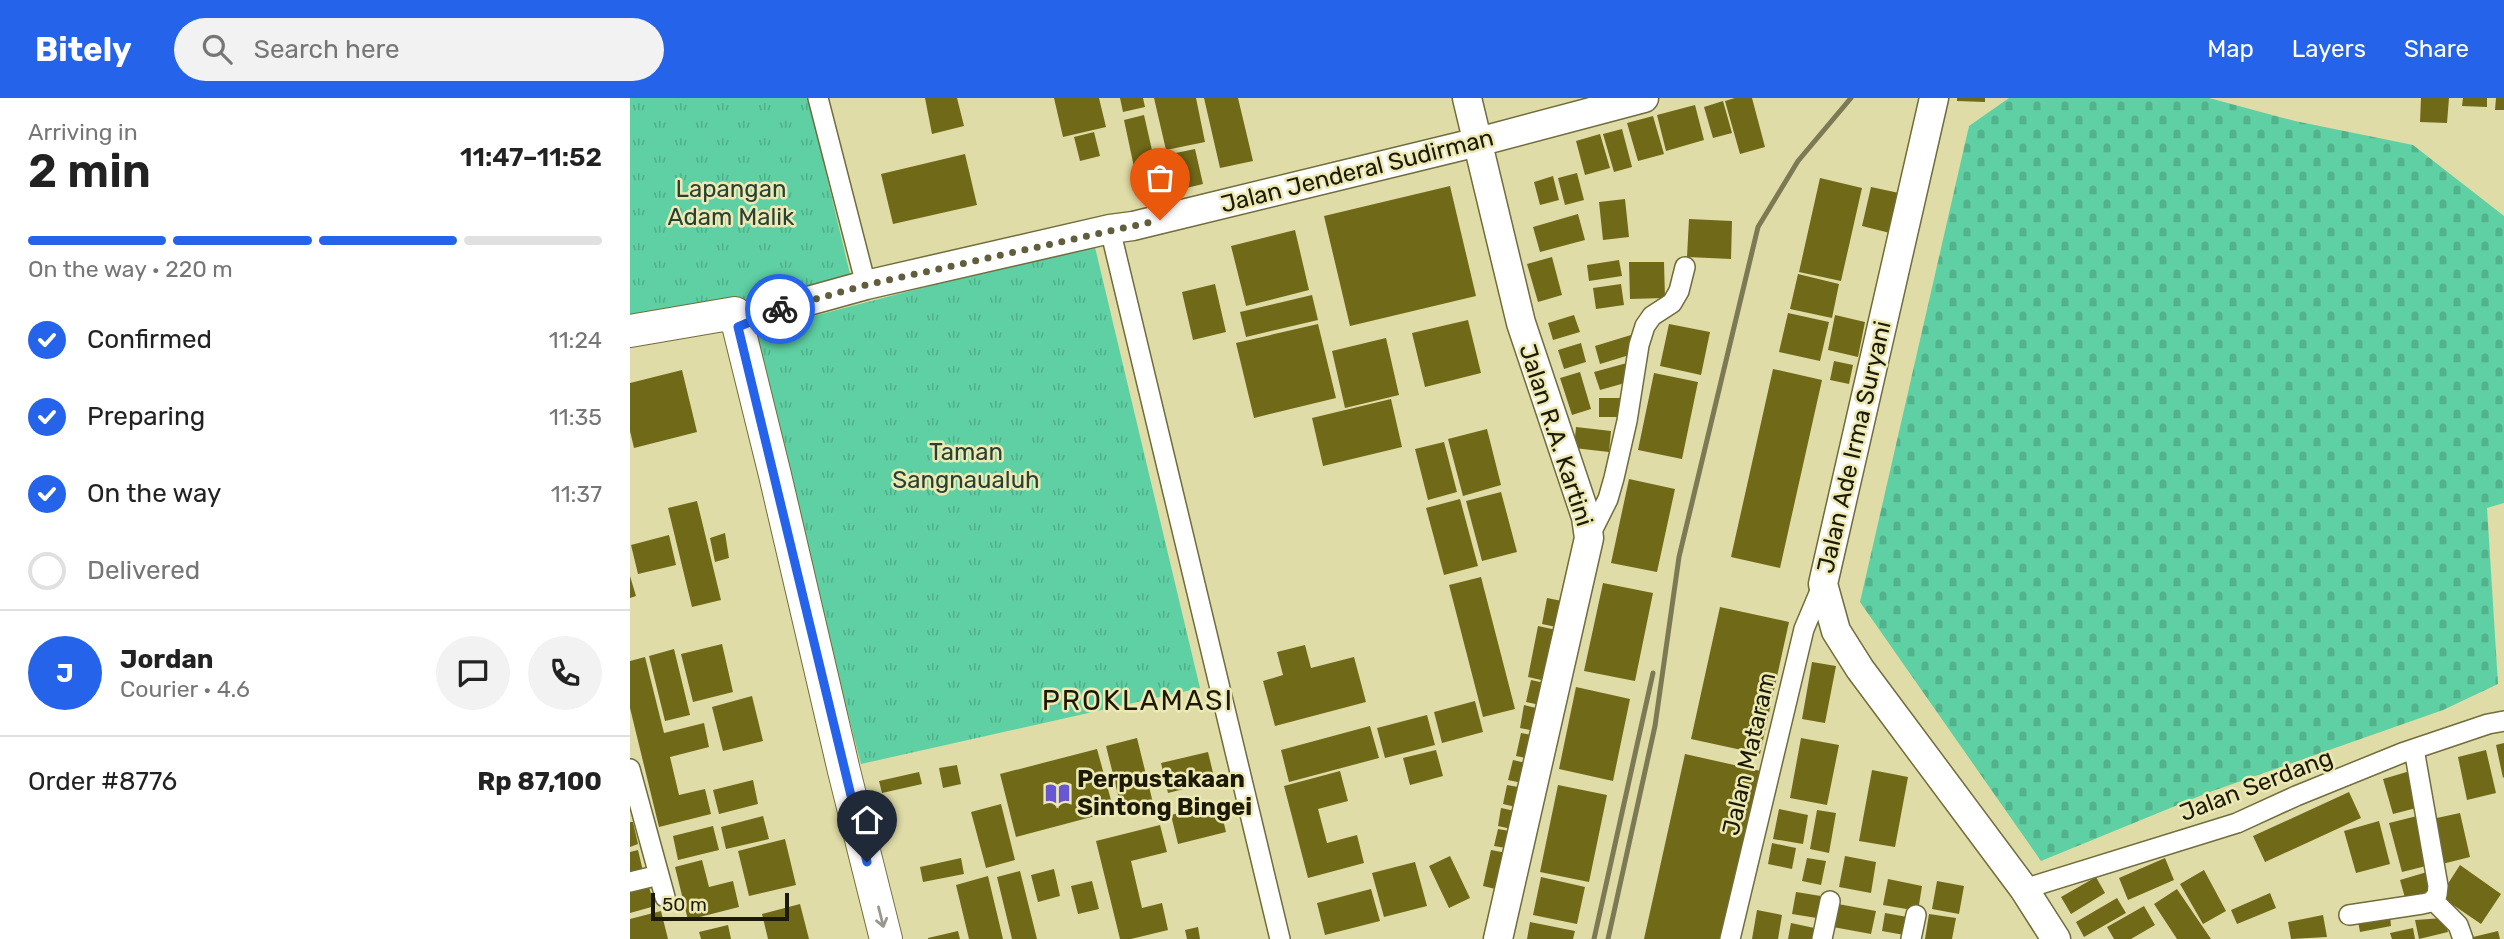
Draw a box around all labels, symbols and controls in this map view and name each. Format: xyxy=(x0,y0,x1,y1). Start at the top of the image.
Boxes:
search box xyxy=(174,18,664,81)
text: Bitely xyxy=(35,30,132,69)
icon: search xyxy=(198,30,236,68)
text: Search here xyxy=(254,34,400,65)
text: Map xyxy=(2207,35,2254,63)
text: Layers xyxy=(2292,35,2366,63)
text: Share xyxy=(2404,35,2469,63)
text: Arriving in xyxy=(28,118,138,146)
street label: Jalan Jenderal Sudirman xyxy=(1218,123,1496,219)
text: 11:47–11:52 xyxy=(460,142,602,173)
text: 2 min xyxy=(28,144,151,199)
pin xyxy=(1130,148,1190,220)
icon: bag xyxy=(1141,159,1179,197)
park label: Lapangan Adam Malik xyxy=(667,175,795,231)
text: On the way · 220 m xyxy=(28,255,233,283)
courier xyxy=(745,274,815,344)
icon: bike xyxy=(761,290,799,328)
street label: Jalan Ade Irma Suryani xyxy=(1811,318,1897,576)
icon: check xyxy=(28,321,66,359)
text: Confirmed xyxy=(87,324,212,355)
text: 11:24 xyxy=(549,326,602,354)
street label: Jalan R.A. Kartini xyxy=(1513,340,1599,530)
icon: check xyxy=(28,398,66,436)
text: Preparing xyxy=(87,401,205,432)
text: 11:35 xyxy=(549,403,602,431)
park label: Taman Sangnaualuh xyxy=(892,438,1040,494)
icon: check xyxy=(28,475,66,513)
text: On the way xyxy=(87,478,221,509)
text: 11:37 xyxy=(551,480,602,508)
text: Delivered xyxy=(87,555,200,586)
button: chat xyxy=(436,636,510,710)
button: phone xyxy=(528,636,602,710)
text: Jordan xyxy=(120,644,213,675)
text: J xyxy=(56,658,74,689)
street label: Jalan Mataram xyxy=(1717,670,1781,838)
text: Courier · 4.6 xyxy=(120,675,250,703)
district label: PROKLAMASI xyxy=(1042,684,1234,717)
street label: Jalan Serdang xyxy=(2176,743,2336,827)
place label: Perpustakaan Sintong Bingei xyxy=(1077,765,1252,821)
text: Order #8776 xyxy=(28,766,177,797)
text: Rp 87,100 xyxy=(477,766,602,797)
library icon: Perpustakaan Sintong Bingei xyxy=(1043,779,1071,807)
pin xyxy=(837,790,897,862)
icon: home xyxy=(848,801,886,839)
scale bar xyxy=(651,890,789,922)
text: 50 m xyxy=(662,893,707,916)
one-way arrow xyxy=(875,905,888,928)

